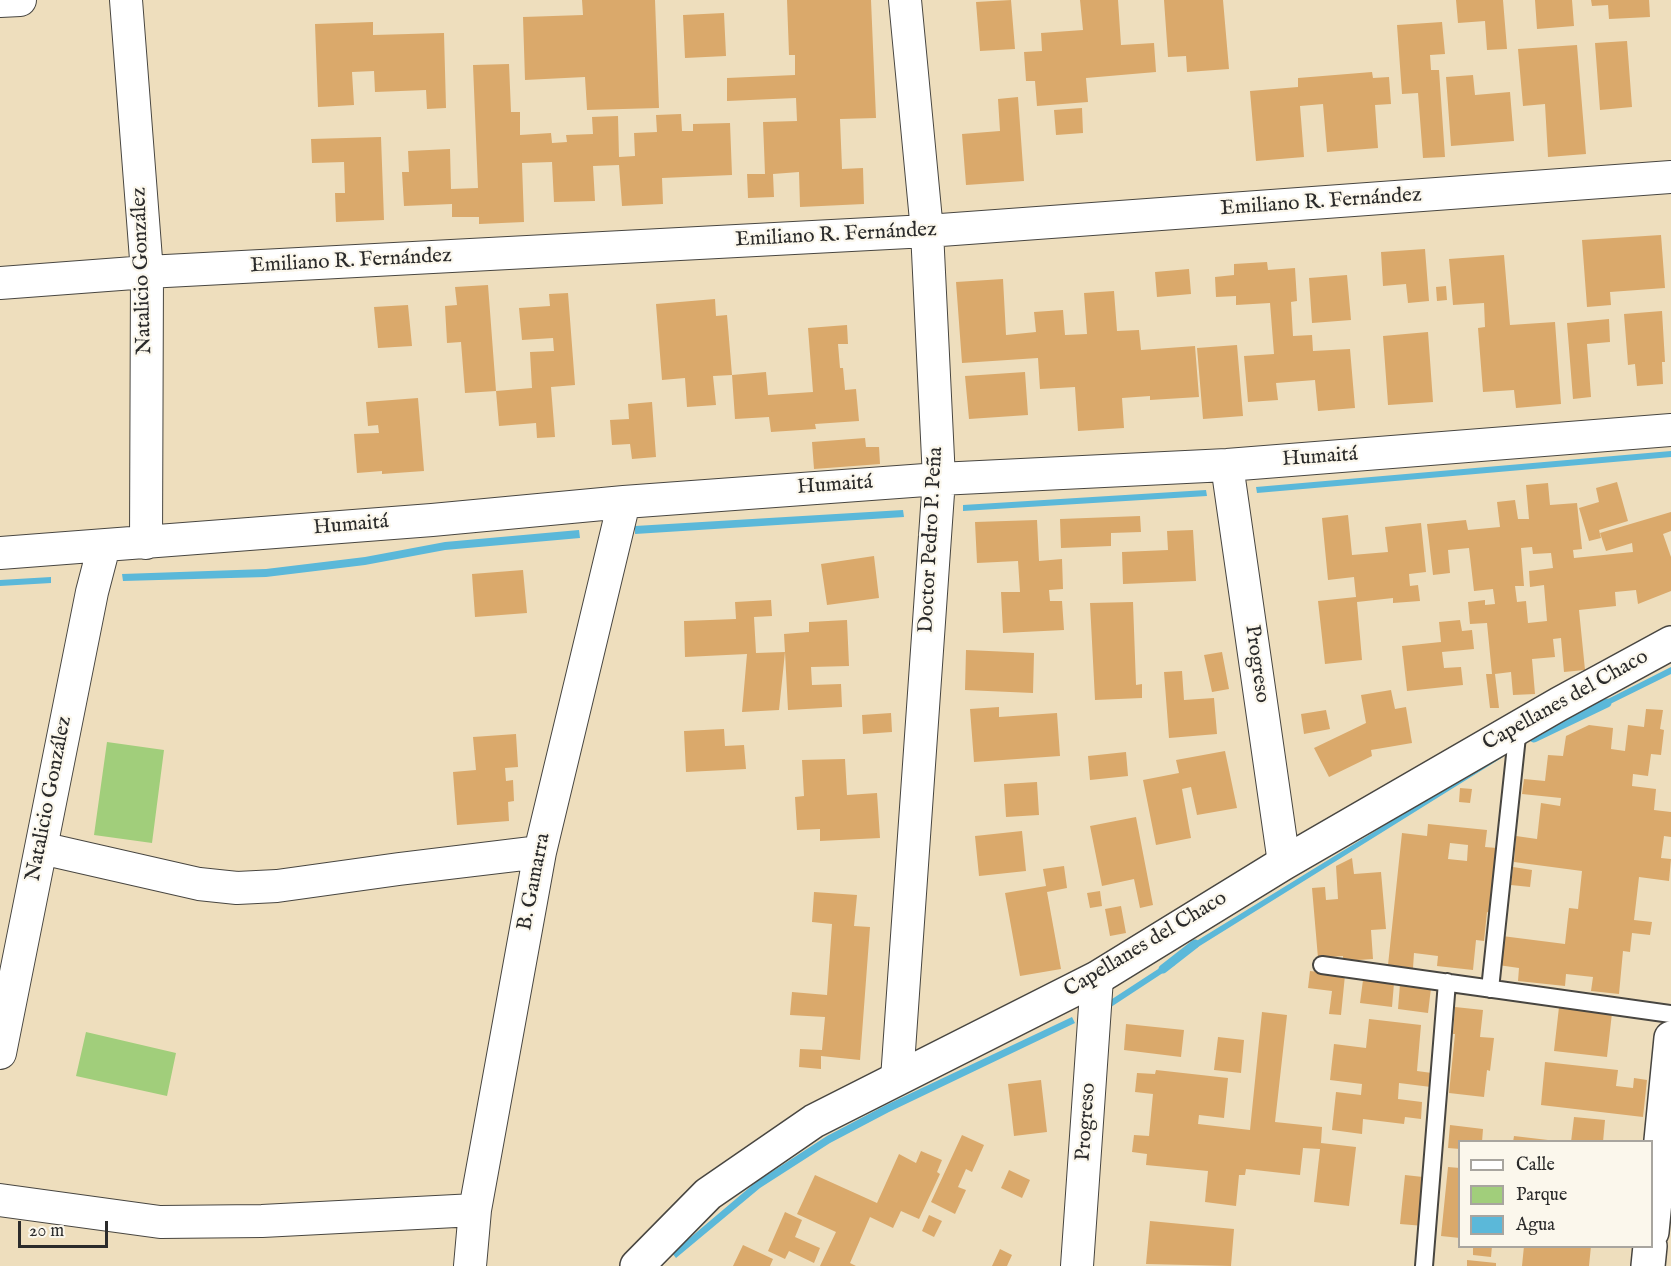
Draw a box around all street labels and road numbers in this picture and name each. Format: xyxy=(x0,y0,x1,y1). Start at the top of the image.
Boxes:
street label: Emiliano R. Fernández xyxy=(1220,183,1422,223)
street label: Natalicio González xyxy=(127,187,159,355)
street label: Emiliano R. Fernández xyxy=(735,218,937,254)
street label: Emiliano R. Fernández xyxy=(250,244,452,280)
street label: Humaitá xyxy=(1281,443,1359,473)
street label: Doctor Pedro P. Peña xyxy=(915,446,949,634)
street label: Humaitá xyxy=(796,471,874,501)
street label: Humaitá xyxy=(312,510,390,542)
street label: Progreso xyxy=(1238,623,1274,705)
street label: Capellanes del Chaco xyxy=(1479,645,1653,757)
street label: Natalicio González xyxy=(22,714,78,884)
street label: B. Gamarra xyxy=(513,831,557,933)
street label: Capellanes del Chaco xyxy=(1060,886,1232,1004)
street label: Progreso xyxy=(1072,1082,1102,1162)

